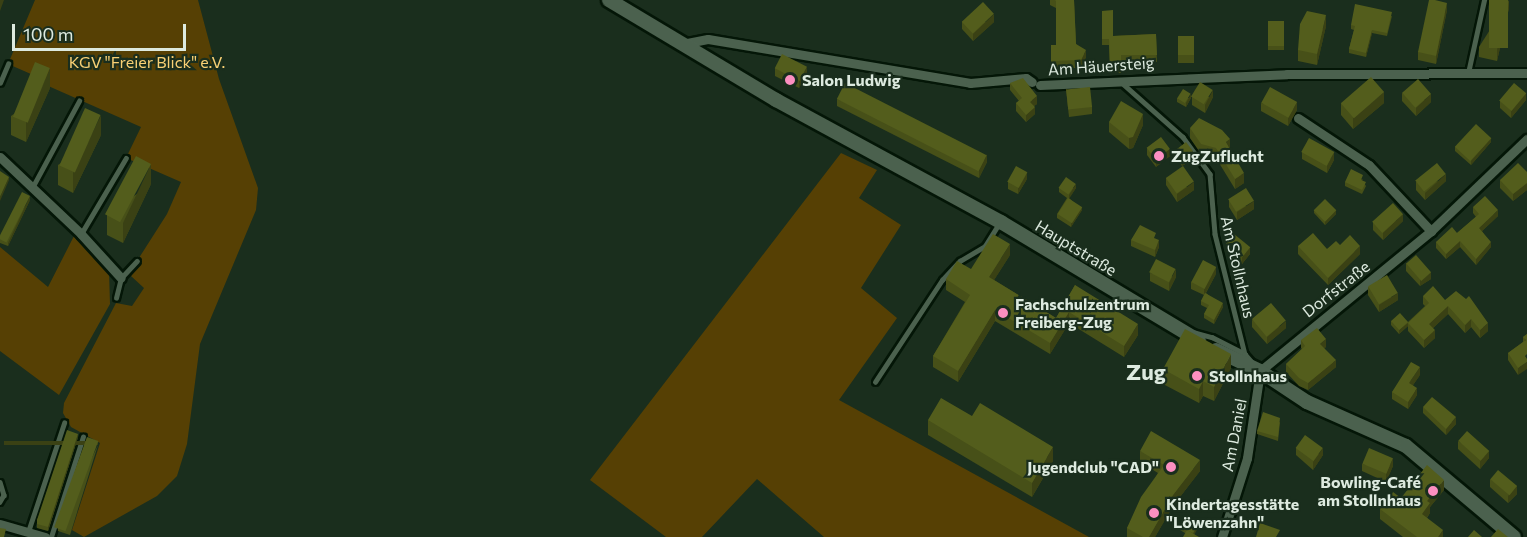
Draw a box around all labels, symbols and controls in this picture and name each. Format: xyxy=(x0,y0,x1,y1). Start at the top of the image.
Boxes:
scale bar xyxy=(15,12,189,50)
text: 100 m xyxy=(23,23,73,45)
park label: KGV "Freier Blick" e.V. xyxy=(69,52,225,72)
street label: Am Häuersteig xyxy=(1047,53,1155,79)
place label: Salon Ludwig xyxy=(802,70,901,90)
marker: Salon Ludwig xyxy=(783,73,797,87)
place label: ZugZuflucht xyxy=(1171,146,1264,166)
marker: ZugZuflucht xyxy=(1152,149,1166,163)
street label: Am Stollnhaus xyxy=(1217,214,1259,320)
street label: Hauptstraße xyxy=(1032,216,1120,280)
street label: Dorfstraße xyxy=(1298,257,1374,321)
place label: Fachschulzentrum Freiberg-Zug xyxy=(1015,294,1150,332)
marker: Fachschulzentrum Freiberg-Zug xyxy=(996,306,1010,320)
district label: Zug xyxy=(1126,359,1166,385)
place label: Stollnhaus xyxy=(1209,366,1287,386)
marker: Stollnhaus xyxy=(1190,369,1204,383)
street label: Am Daniel xyxy=(1218,397,1250,473)
place label: Jugendclub "CAD" xyxy=(1027,457,1159,477)
marker: Jugendclub "CAD" xyxy=(1164,460,1178,474)
place label: Bowling-Café am Stollnhaus xyxy=(1318,472,1421,510)
marker: Bowling-Café am Stollnhaus xyxy=(1426,484,1440,498)
place label: Kindertagesstätte "Löwenzahn" xyxy=(1166,494,1299,532)
marker: Kindertagesstätte "Löwenzahn" xyxy=(1147,506,1161,520)

